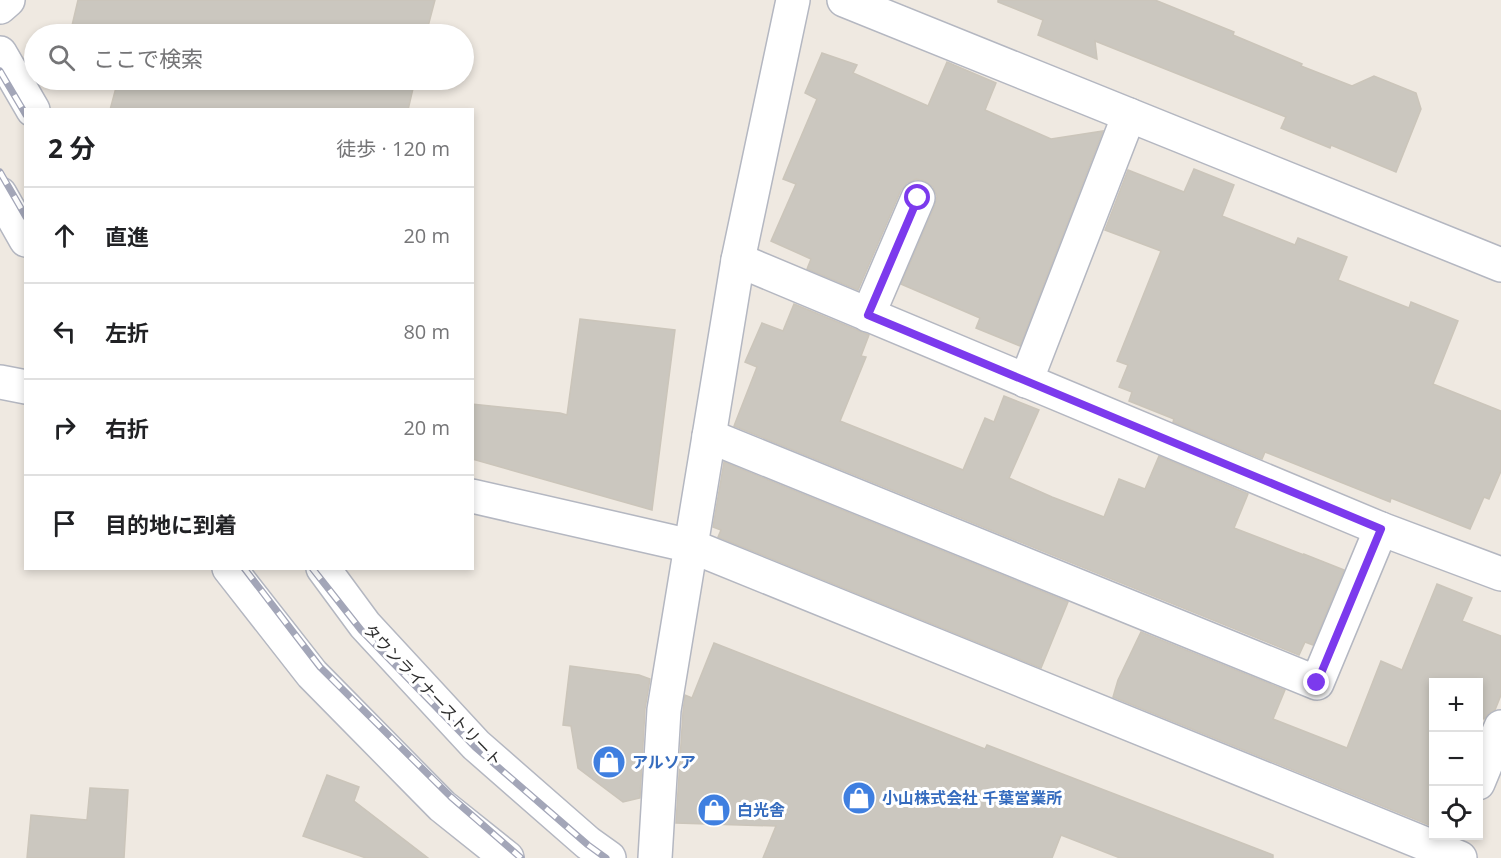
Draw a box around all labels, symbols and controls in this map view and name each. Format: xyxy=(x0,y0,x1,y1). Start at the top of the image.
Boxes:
search box xyxy=(24,24,474,90)
icon: search xyxy=(45,41,78,74)
text: ここで検索 xyxy=(93,43,203,73)
text: 2 分 xyxy=(48,130,96,166)
text: 徒歩 · 120 m xyxy=(336,135,450,162)
route start xyxy=(904,184,930,210)
icon: ahead xyxy=(48,219,81,252)
text: 直進 xyxy=(105,221,149,251)
text: 20 m xyxy=(403,222,450,249)
icon: left xyxy=(48,315,81,348)
text: 左折 xyxy=(105,317,149,347)
text: 80 m xyxy=(403,318,450,345)
icon: right xyxy=(48,411,81,444)
text: 右折 xyxy=(105,413,149,443)
text: 20 m xyxy=(403,414,450,441)
icon: arrive xyxy=(48,507,81,540)
text: 目的地に到着 xyxy=(105,509,237,539)
street label: タウンライナーストリート xyxy=(359,619,507,771)
route end xyxy=(1303,669,1329,695)
map controls xyxy=(1429,678,1483,840)
button: + xyxy=(1429,678,1483,732)
button: − xyxy=(1429,732,1483,786)
shop icon: アルソア xyxy=(591,744,627,780)
place label: アルソア xyxy=(632,751,696,773)
shop icon: 小山株式会社 千葉営業所 xyxy=(841,780,877,816)
button: locate xyxy=(1429,786,1483,840)
place label: 小山株式会社 千葉営業所 xyxy=(882,787,1062,809)
shop icon: 白光舎 xyxy=(696,792,732,828)
place label: 白光舎 xyxy=(737,799,785,821)

